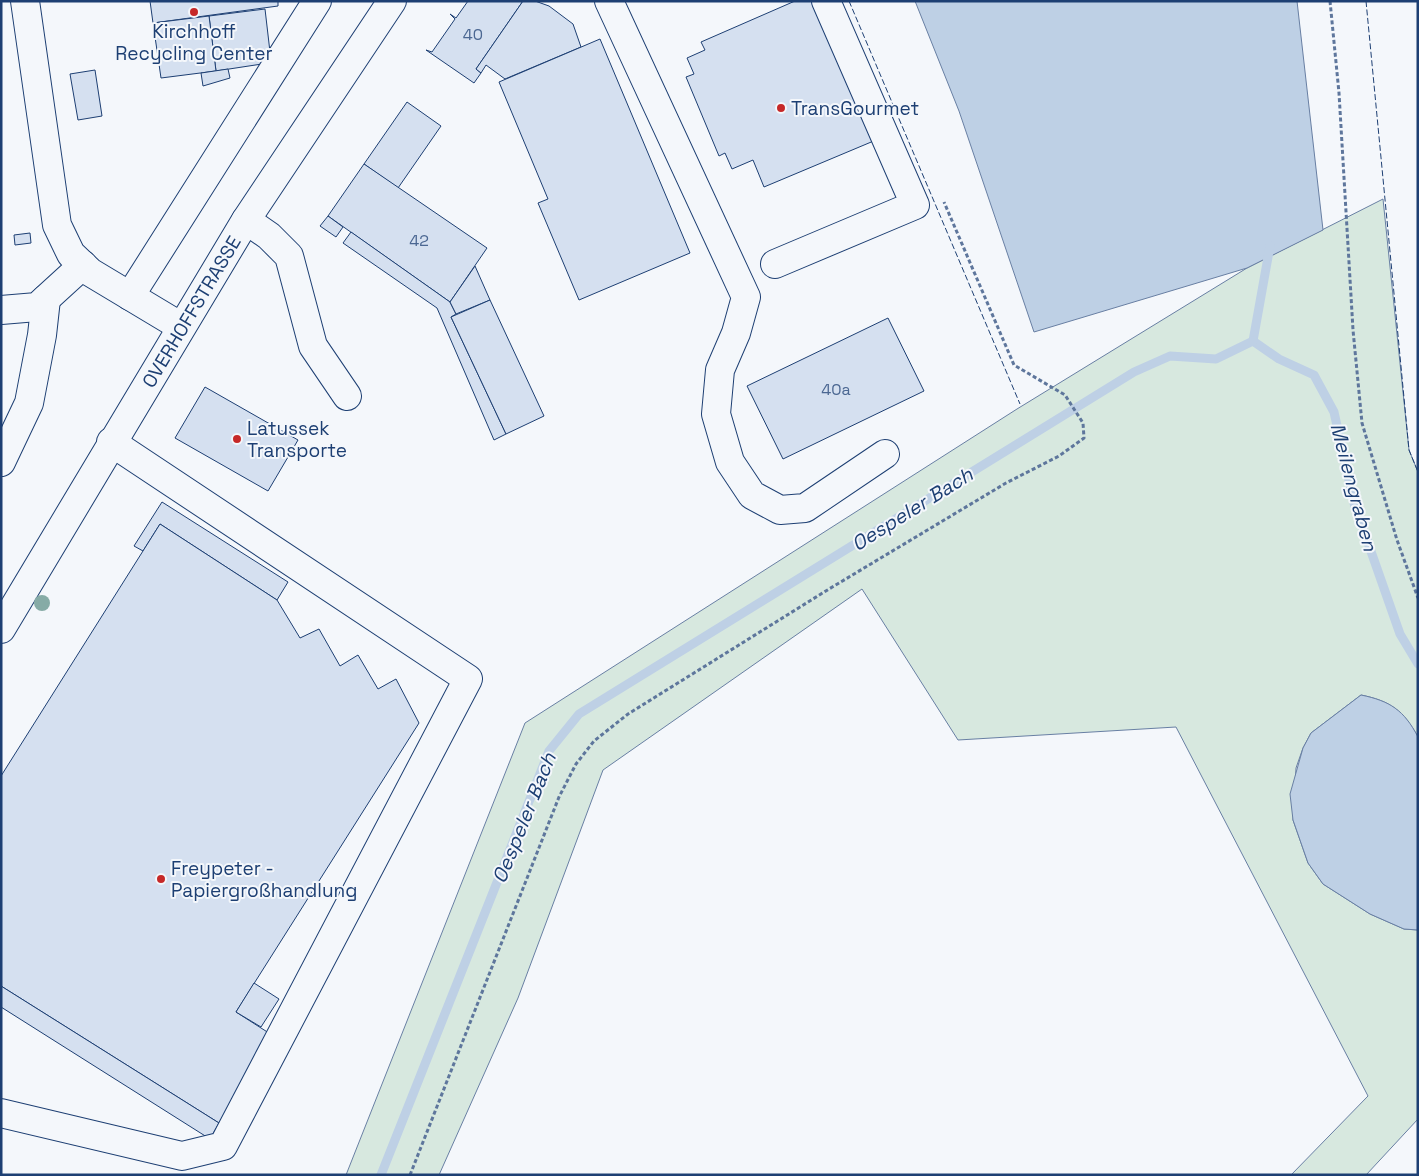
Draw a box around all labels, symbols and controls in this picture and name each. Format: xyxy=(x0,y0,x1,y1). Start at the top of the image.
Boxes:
marker: Kirchhoff Recycling Center xyxy=(188,6,200,18)
place label: Kirchhoff Recycling Center xyxy=(115,19,273,66)
house number: 40 xyxy=(463,24,483,45)
place label: TransGourmet xyxy=(791,96,919,121)
marker: TransGourmet xyxy=(775,102,787,114)
house number: 42 xyxy=(409,230,429,251)
street label: OVERHOFFSTRASSE xyxy=(136,231,247,392)
house number: 40a xyxy=(821,379,851,400)
place label: Latussek Transporte xyxy=(247,416,347,463)
water label: Meilengraben xyxy=(1324,420,1384,555)
marker: Latussek Transporte xyxy=(231,433,243,445)
water label: Oespeler Bach xyxy=(846,461,978,557)
water label: Oespeler Bach xyxy=(486,748,562,887)
place label: Freypeter - Papiergroßhandlung xyxy=(171,856,357,903)
marker: Freypeter - Papiergroßhandlung xyxy=(155,873,167,885)

